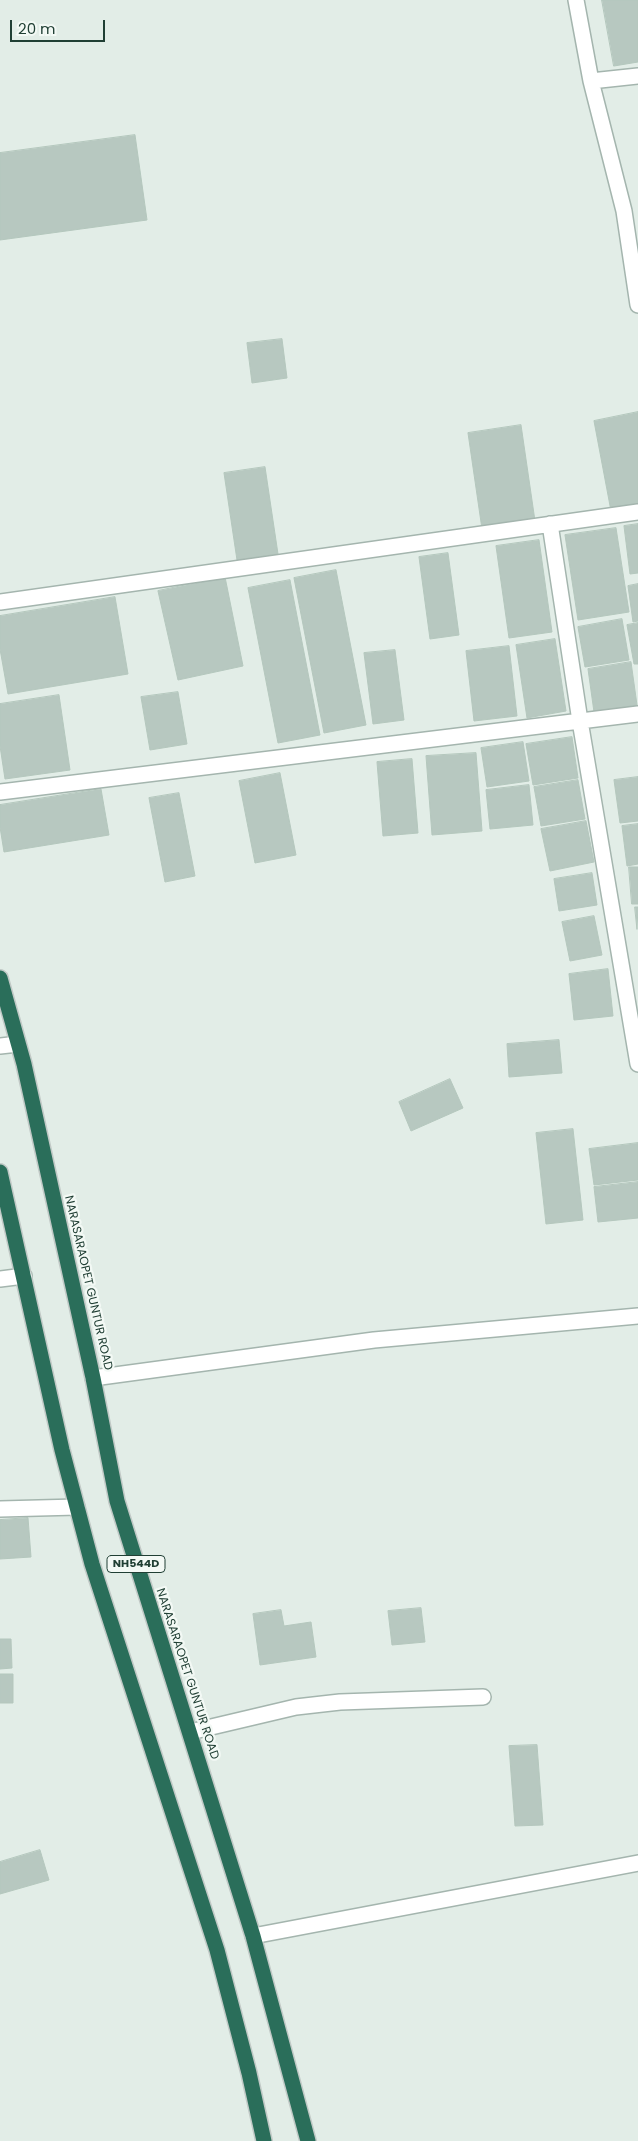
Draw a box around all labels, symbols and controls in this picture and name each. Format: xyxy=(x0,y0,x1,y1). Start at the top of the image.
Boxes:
scale bar xyxy=(12,10,108,42)
text: 20 m xyxy=(18,18,56,39)
street label: NARASARAOPET GUNTUR ROAD xyxy=(61,1194,115,1372)
road number: NH544D xyxy=(107,1556,165,1572)
street label: NARASARAOPET GUNTUR ROAD xyxy=(153,1587,221,1761)

